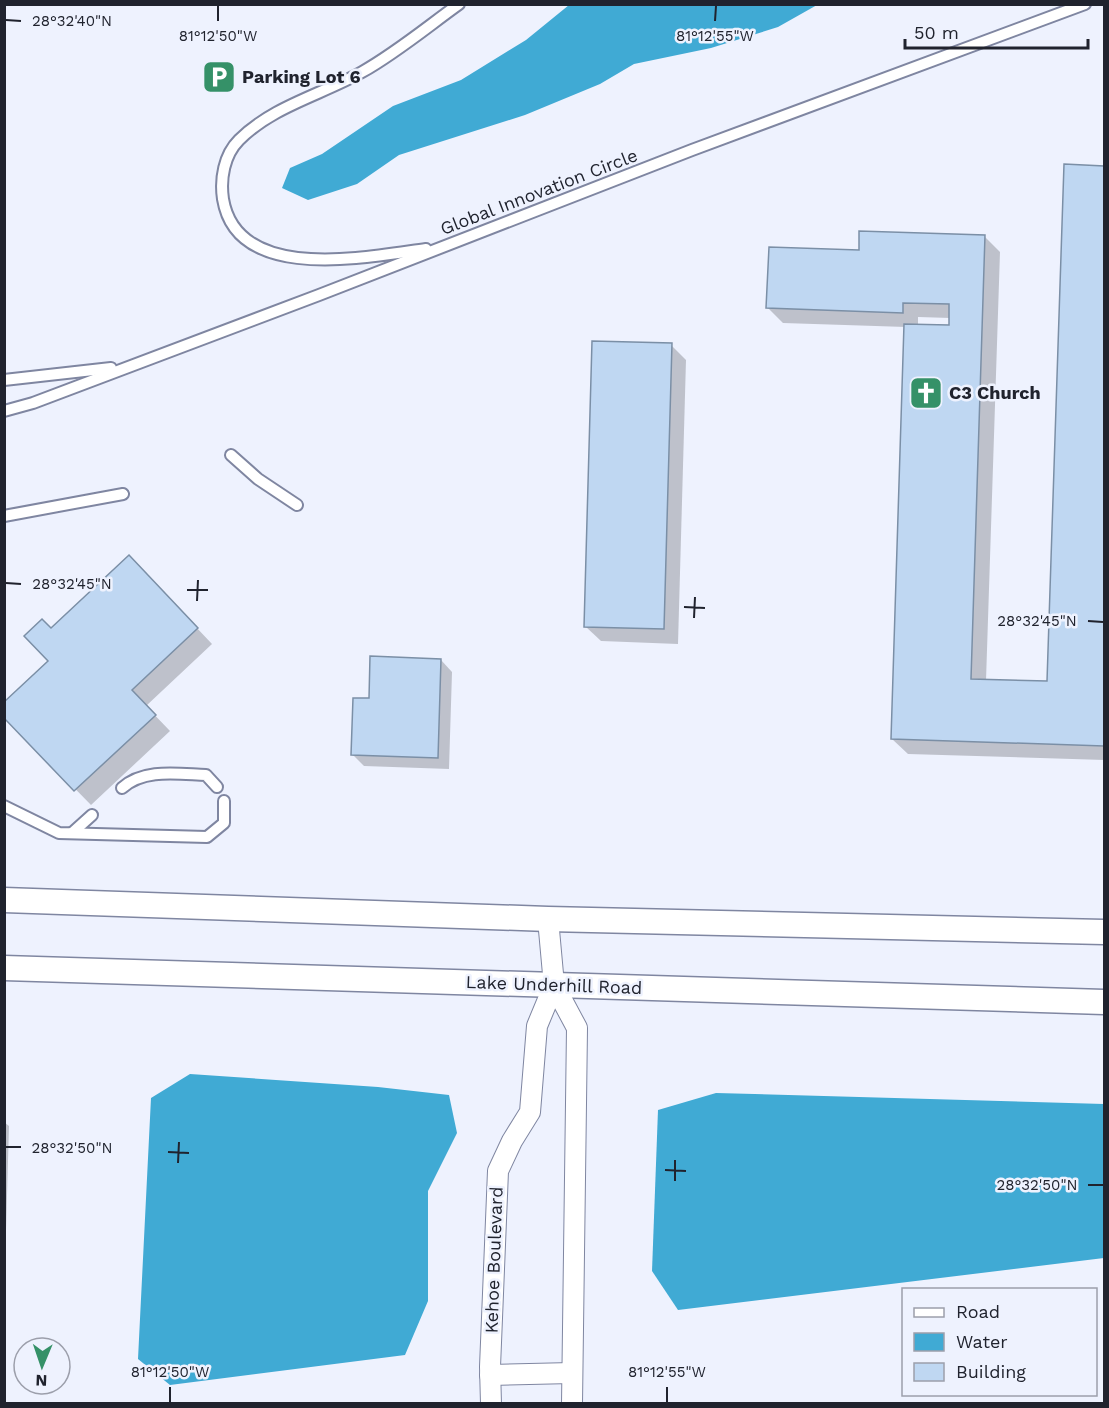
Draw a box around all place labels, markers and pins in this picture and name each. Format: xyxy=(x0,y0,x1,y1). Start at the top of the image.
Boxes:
parking icon: Parking Lot 6 xyxy=(201,59,237,95)
place label: Parking Lot 6 xyxy=(242,66,361,87)
church icon: C3 Church xyxy=(908,375,944,411)
place label: C3 Church xyxy=(949,382,1041,403)

